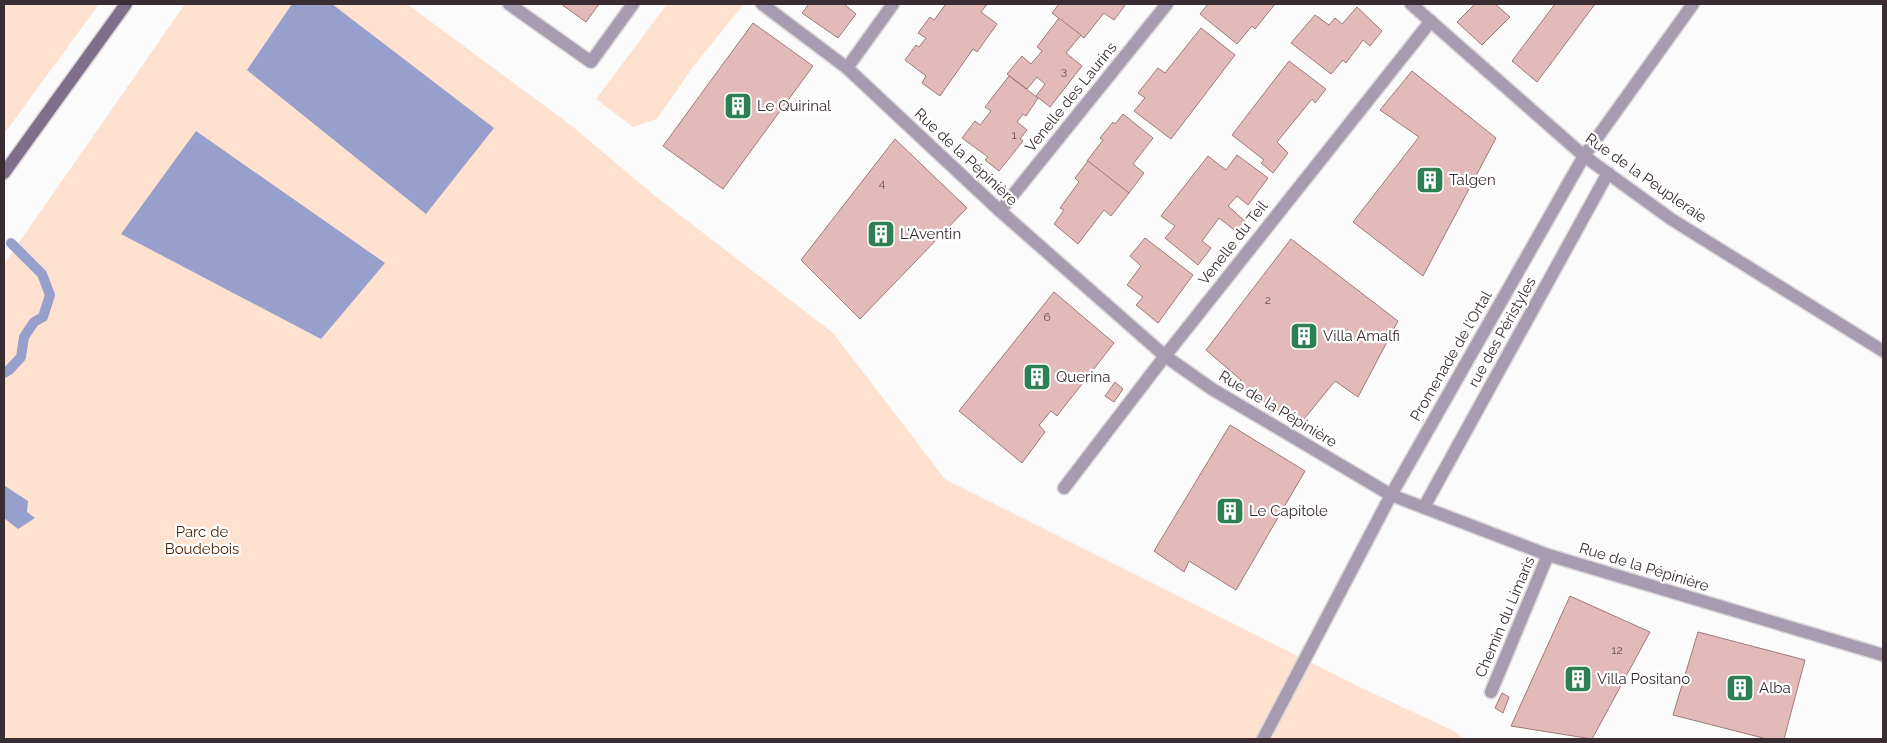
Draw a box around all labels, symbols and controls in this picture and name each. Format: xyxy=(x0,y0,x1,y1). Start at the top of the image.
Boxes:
street label: Venelle des Laurins xyxy=(1021,39,1121,155)
house number: 3 xyxy=(1061,64,1067,78)
building icon: Le Quirinal xyxy=(723,91,753,121)
place label: Le Quirinal xyxy=(757,97,832,115)
street label: Rue de la Pépinière xyxy=(911,105,1021,210)
house number: 1 xyxy=(1011,128,1017,142)
street label: Rue de la Peupleraie xyxy=(1582,129,1710,227)
building icon: Talgen xyxy=(1415,165,1445,195)
place label: Talgen xyxy=(1449,171,1496,189)
house number: 4 xyxy=(879,176,886,190)
street label: Venelle du Teil xyxy=(1195,197,1272,289)
building icon: L'Aventin xyxy=(866,219,896,249)
place label: L'Aventin xyxy=(900,225,961,243)
street label: rue des Péristyles xyxy=(1464,274,1540,390)
street label: Promenade de l'Ortal xyxy=(1406,287,1496,424)
house number: 2 xyxy=(1265,293,1271,307)
house number: 6 xyxy=(1043,310,1051,324)
building icon: Villa Amalfi xyxy=(1289,321,1319,351)
place label: Villa Amalfi xyxy=(1323,327,1400,345)
building icon: Querina xyxy=(1022,362,1052,392)
street label: Rue de la Pépinière xyxy=(1216,367,1340,451)
place label: Querina xyxy=(1056,368,1110,386)
building icon: Le Capitole xyxy=(1215,496,1245,526)
place label: Le Capitole xyxy=(1249,502,1328,520)
park label: Parc de Boudebois xyxy=(165,523,239,558)
street label: Rue de la Pépinière xyxy=(1577,539,1711,595)
street label: Chemin du Limaris xyxy=(1471,554,1539,680)
house number: 12 xyxy=(1611,643,1623,657)
building icon: Villa Positano xyxy=(1563,664,1593,694)
place label: Villa Positano xyxy=(1597,670,1690,688)
building icon: Alba xyxy=(1725,673,1755,703)
place label: Alba xyxy=(1759,679,1791,697)

